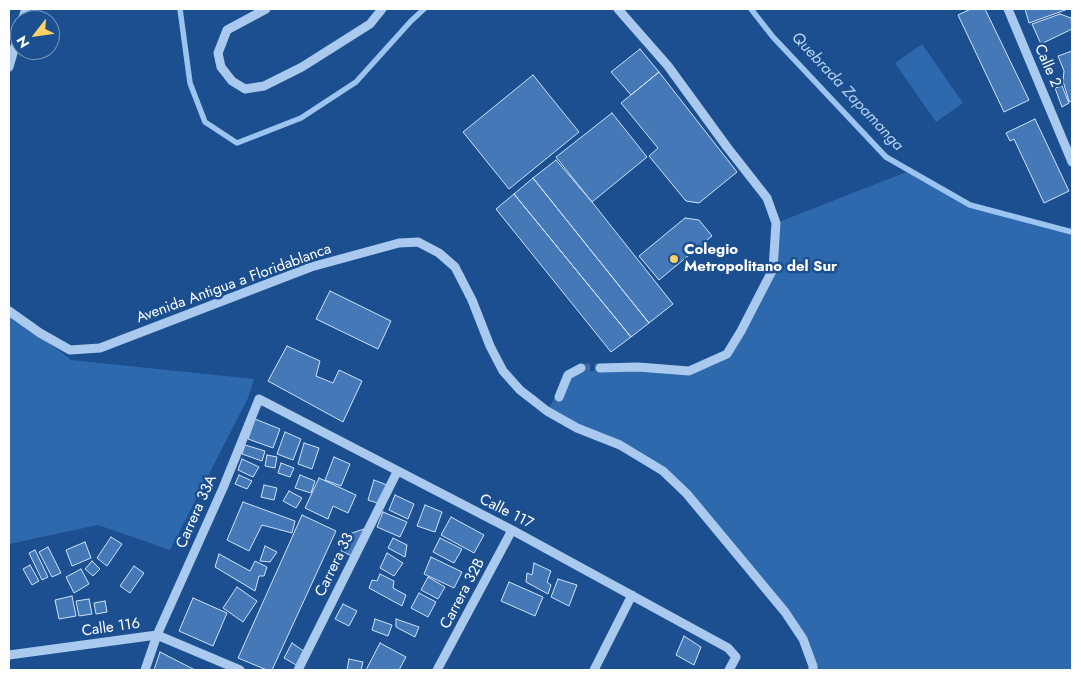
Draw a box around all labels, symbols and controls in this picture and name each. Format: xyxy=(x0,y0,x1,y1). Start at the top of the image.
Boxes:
north arrow xyxy=(10,10,60,60)
water label: Quebrada Zapamanga xyxy=(787,28,907,156)
text: N xyxy=(11,32,34,52)
street label: Calle 2 xyxy=(1030,42,1064,90)
street label: Avenida Antigua a Floridablanca xyxy=(134,240,334,328)
place label: Colegio Metropolitano del Sur xyxy=(684,241,837,276)
marker: Colegio Metropolitano del Sur xyxy=(668,253,680,265)
street label: Carrera 33A xyxy=(173,473,221,551)
street label: Calle 117 xyxy=(476,491,536,533)
street label: Carrera 33 xyxy=(312,530,358,600)
street label: Carrera 32B xyxy=(437,556,489,632)
street label: Calle 116 xyxy=(81,615,141,641)

